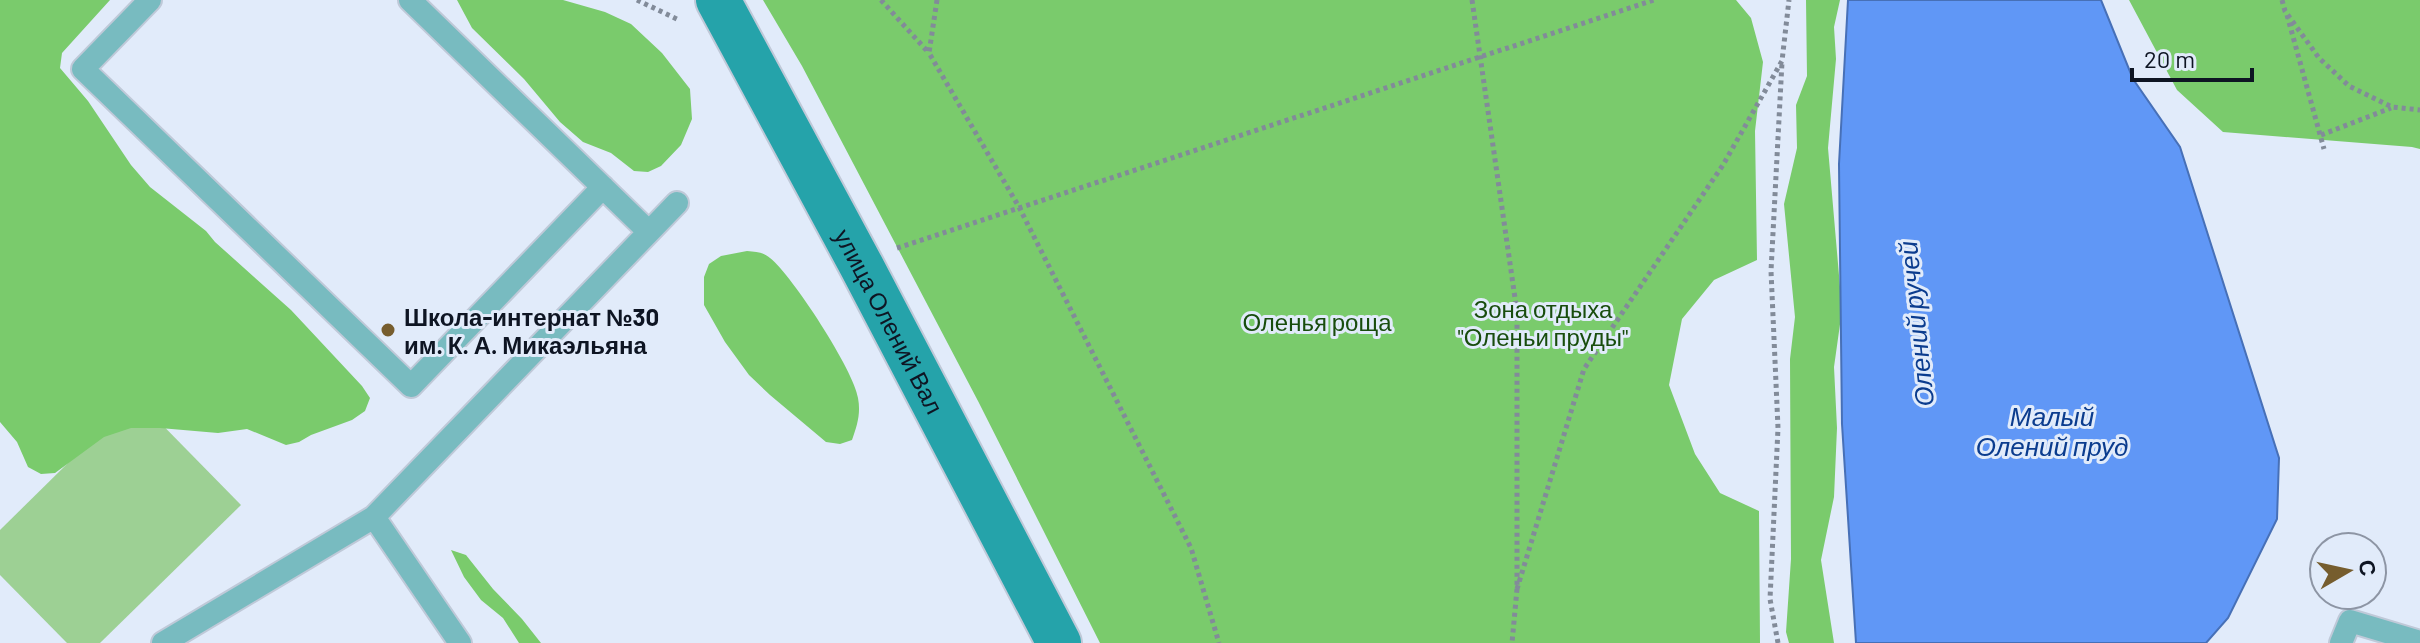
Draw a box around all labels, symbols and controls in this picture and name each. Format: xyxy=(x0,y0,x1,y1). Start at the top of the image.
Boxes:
scale bar xyxy=(2132,32,2252,82)
text: 20 m xyxy=(2144,44,2195,73)
street label: улица Олений Вал xyxy=(829,223,951,418)
water label: Олений ручей xyxy=(1891,240,1939,408)
park label: Зона отдыха "Оленьи пруды" xyxy=(1458,294,1628,351)
place label: Школа-интернат №30 им. К. А. Микаэльяна xyxy=(404,302,659,359)
park label: Оленья роща xyxy=(1242,307,1392,336)
marker: Школа-интернат №30 им. К. А. Микаэльяна xyxy=(379,321,397,339)
water label: Малый Олений пруд xyxy=(1976,400,2128,461)
north arrow xyxy=(2308,531,2388,611)
text: С xyxy=(2355,558,2383,578)

